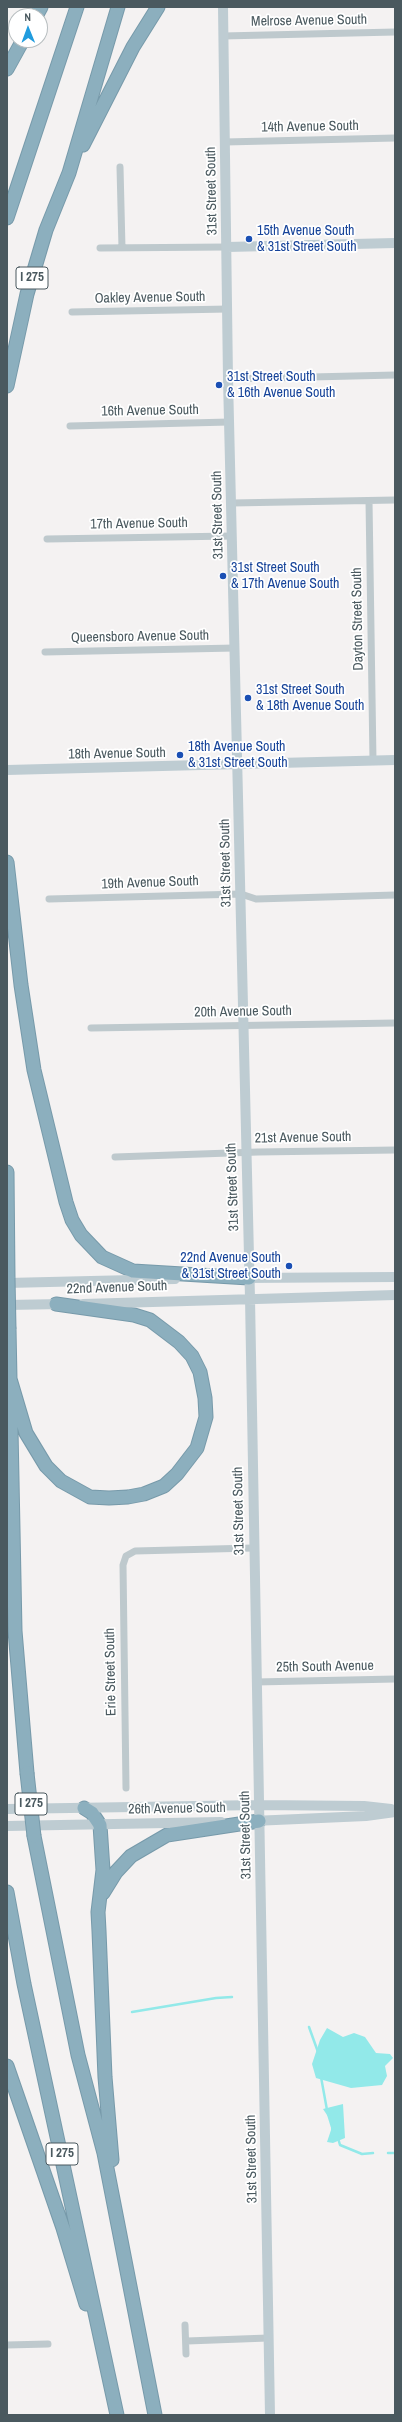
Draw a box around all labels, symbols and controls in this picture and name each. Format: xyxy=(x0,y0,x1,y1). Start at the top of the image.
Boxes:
north arrow xyxy=(8,8,48,48)
text: N xyxy=(24,10,31,24)
street label: Melrose Avenue South xyxy=(251,12,367,30)
street label: 14th Avenue South xyxy=(261,118,359,136)
street label: 31st Street South xyxy=(203,147,221,235)
place label: 15th Avenue South & 31st Street South xyxy=(257,223,357,256)
marker: 15th Avenue South & 31st Street South xyxy=(244,234,254,244)
road number: I 275 xyxy=(16,267,48,289)
street label: Oakley Avenue South xyxy=(94,289,206,307)
place label: 31st Street South & 16th Avenue South xyxy=(227,369,335,402)
marker: 31st Street South & 16th Avenue South xyxy=(214,380,224,390)
street label: 16th Avenue South xyxy=(101,402,199,420)
street label: 31st Street South xyxy=(209,471,227,559)
street label: 17th Avenue South xyxy=(90,515,188,533)
place label: 31st Street South & 17th Avenue South xyxy=(231,560,339,592)
street label: Dayton Street South xyxy=(349,567,367,671)
marker: 31st Street South & 17th Avenue South xyxy=(218,571,228,581)
street label: Queensboro Avenue South xyxy=(71,627,209,647)
place label: 31st Street South & 18th Avenue South xyxy=(256,682,364,714)
marker: 31st Street South & 18th Avenue South xyxy=(243,693,253,703)
place label: 18th Avenue South & 31st Street South xyxy=(188,739,288,772)
street label: 18th Avenue South xyxy=(68,745,166,763)
marker: 18th Avenue South & 31st Street South xyxy=(175,750,185,760)
street label: 31st Street South xyxy=(217,819,235,907)
street label: 19th Avenue South xyxy=(101,873,199,893)
street label: 20th Avenue South xyxy=(194,1003,292,1021)
street label: 21st Avenue South xyxy=(254,1129,352,1147)
street label: 31st Street South xyxy=(223,1142,243,1232)
place label: 22nd Avenue South & 31st Street South xyxy=(180,1250,281,1282)
marker: 22nd Avenue South & 31st Street South xyxy=(284,1261,294,1271)
street label: 22nd Avenue South xyxy=(66,1278,168,1298)
street label: 31st Street South xyxy=(230,1467,248,1555)
street label: Erie Street South xyxy=(102,1628,120,1716)
street label: 25th South Avenue xyxy=(276,1658,374,1676)
street label: 31st Street South xyxy=(237,1791,255,1879)
road number: I 275 xyxy=(15,1793,47,1815)
street label: 26th Avenue South xyxy=(128,1800,226,1818)
street label: 31st Street South xyxy=(243,2115,261,2203)
road number: I 275 xyxy=(46,2143,78,2165)

